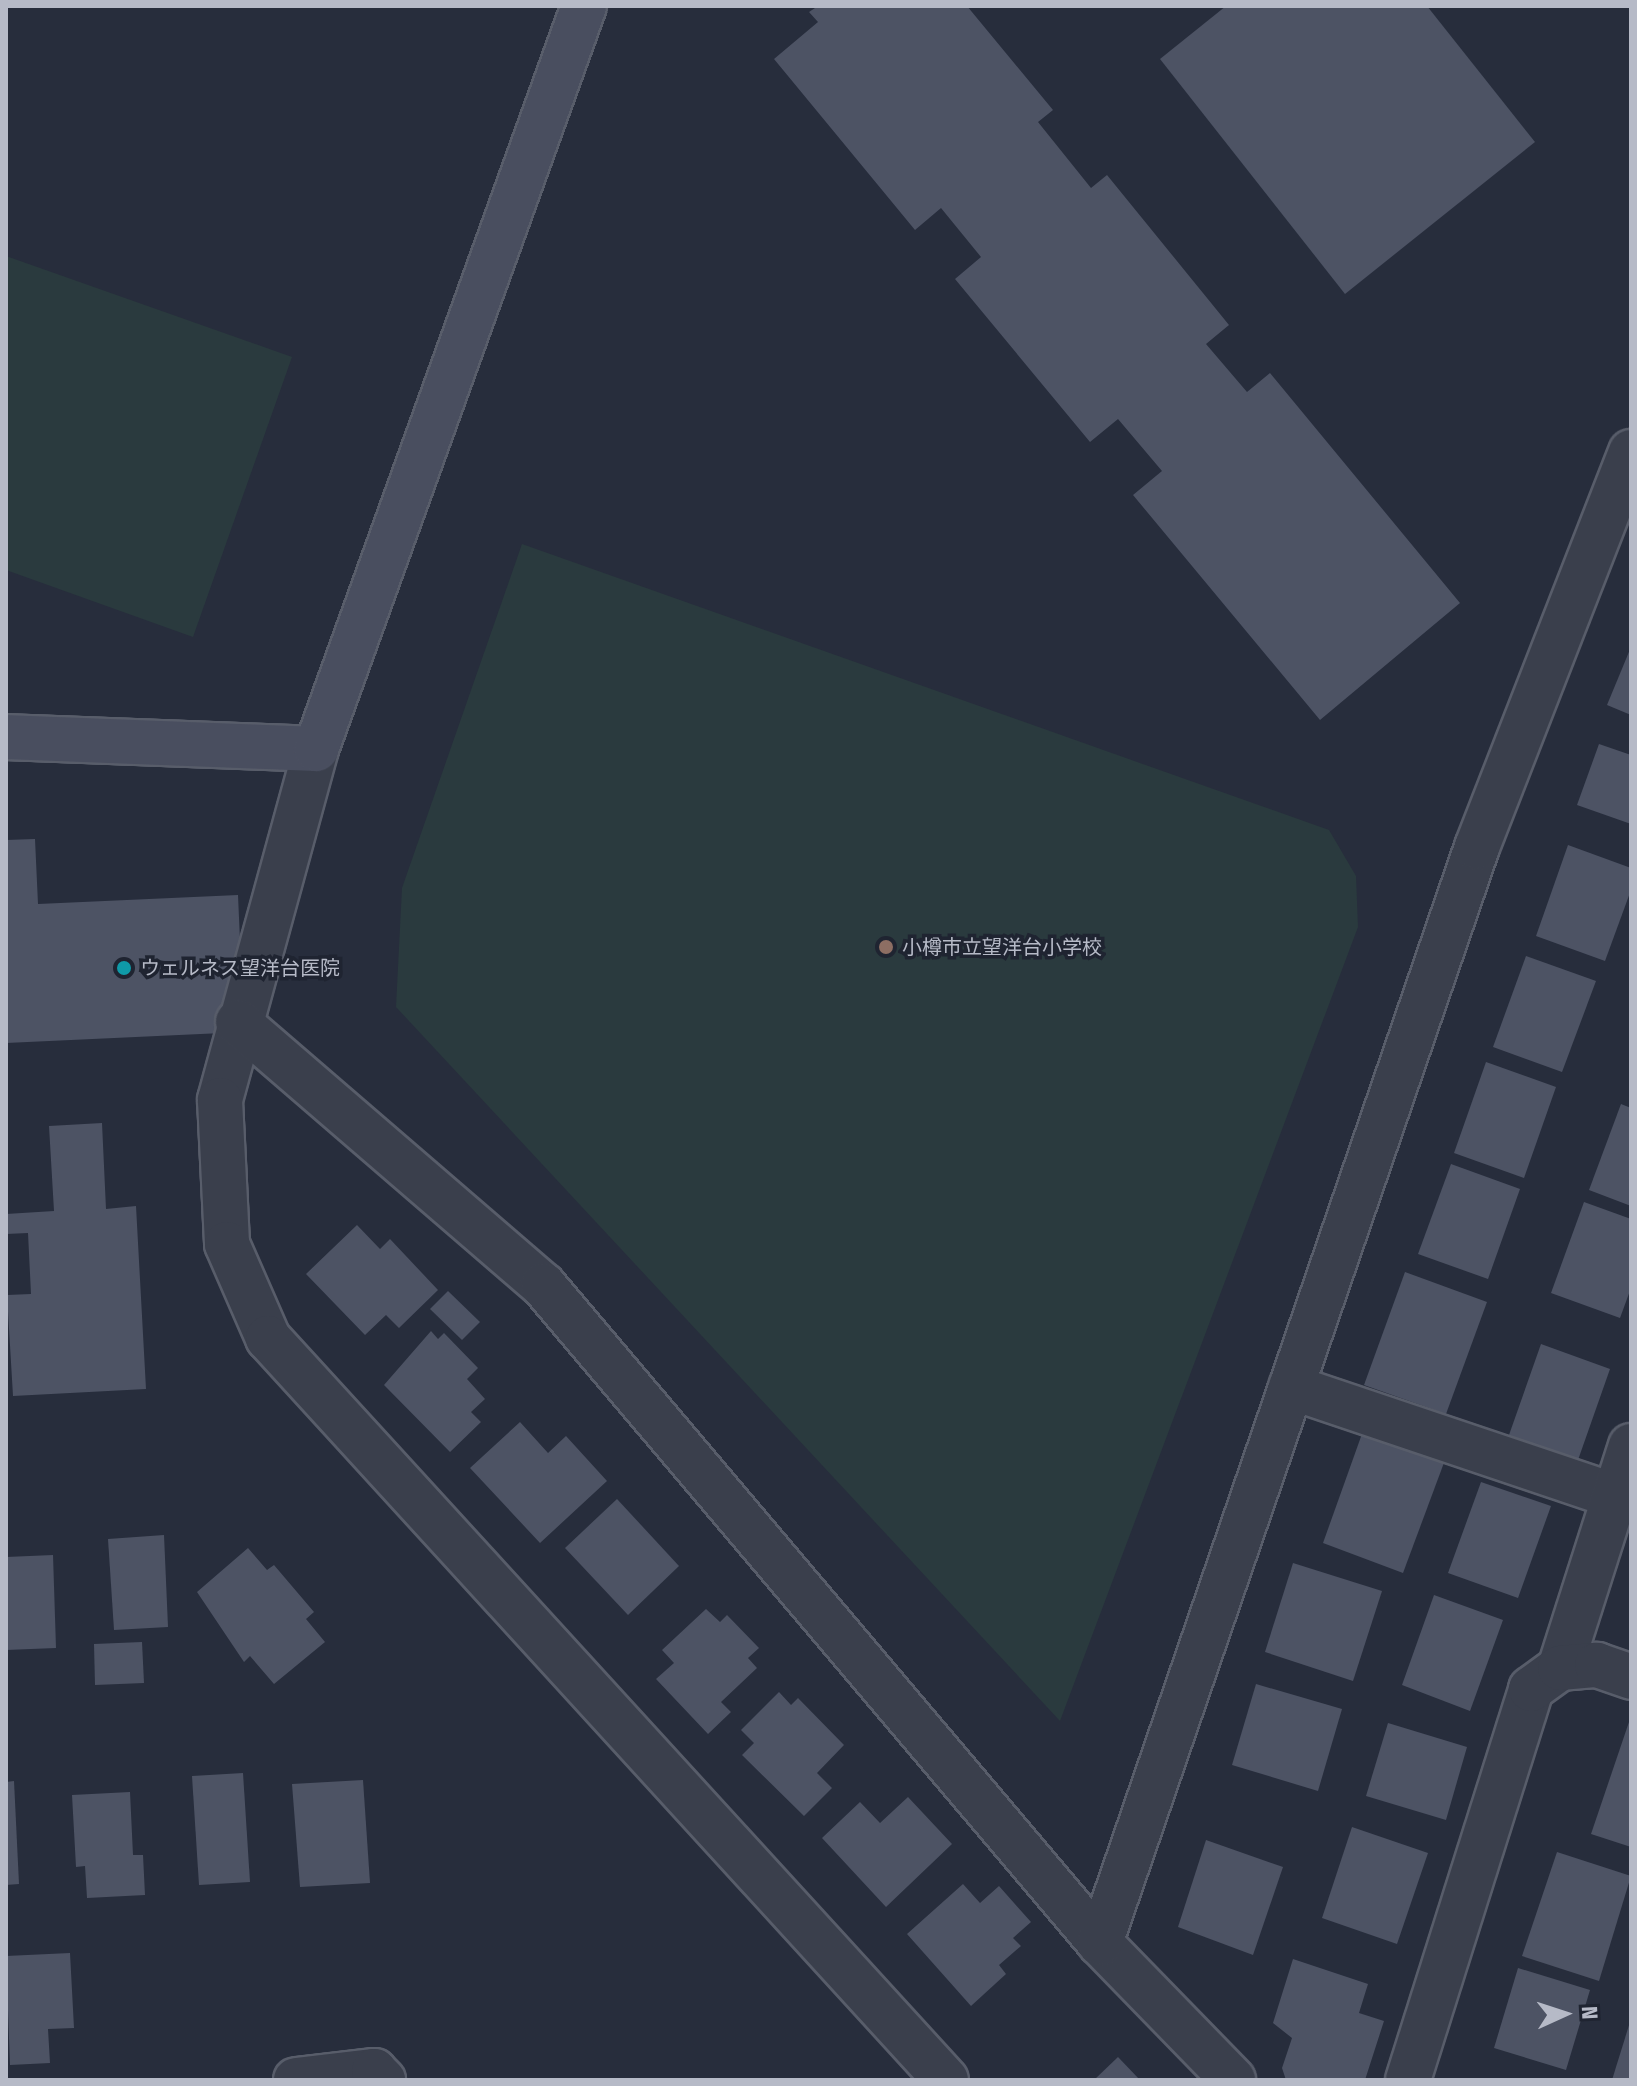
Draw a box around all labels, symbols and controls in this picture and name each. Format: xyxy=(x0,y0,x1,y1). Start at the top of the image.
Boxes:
place label: 小樽市立望洋台小学校 xyxy=(902,935,1102,959)
marker: 小樽市立望洋台小学校 xyxy=(877,938,895,956)
place label: ウェルネス望洋台医院 xyxy=(140,956,340,980)
marker: ウェルネス望洋台医院 xyxy=(115,959,133,977)
north arrow xyxy=(1525,1974,1605,2054)
text: N xyxy=(1576,2005,1603,2020)

